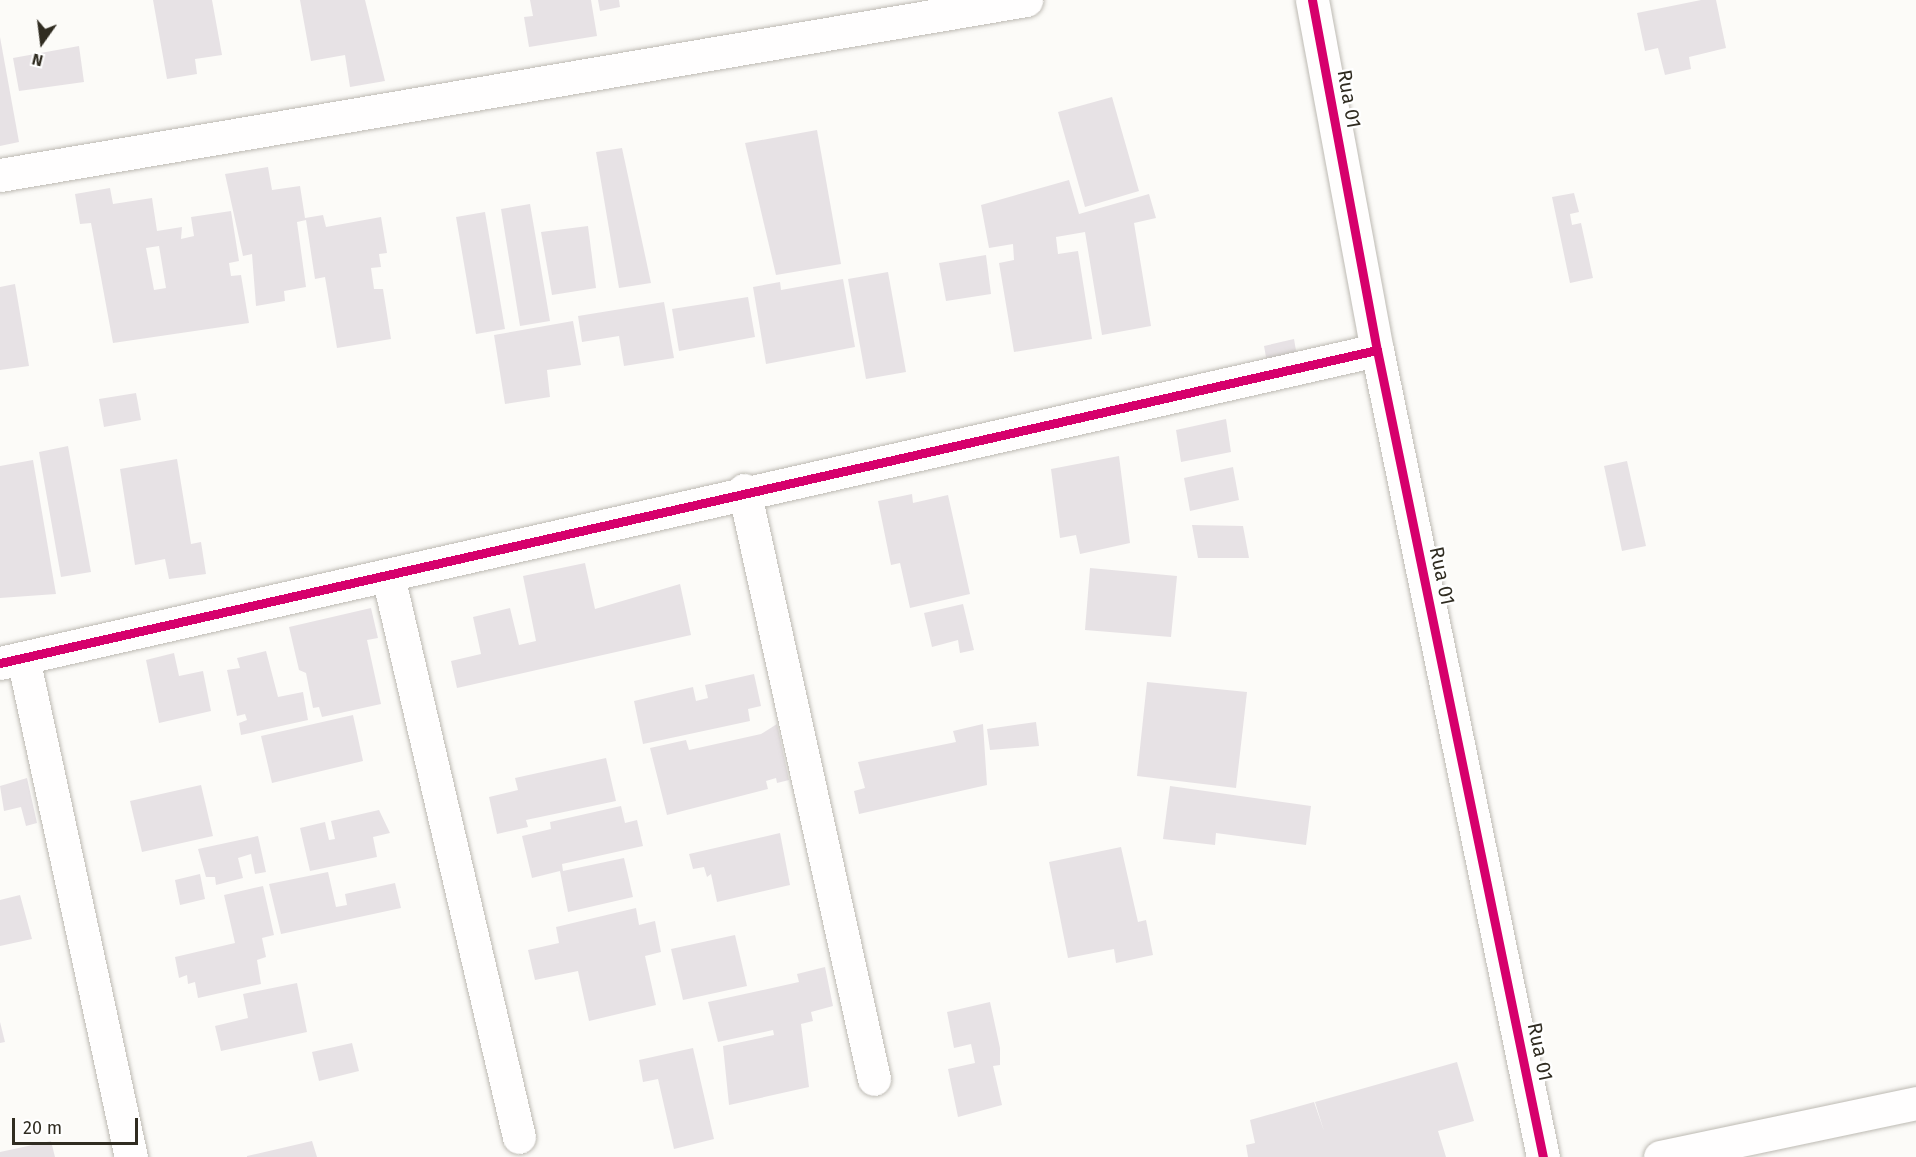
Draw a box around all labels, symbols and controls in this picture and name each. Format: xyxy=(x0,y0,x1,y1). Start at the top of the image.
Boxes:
north arrow xyxy=(12,12,72,72)
text: N xyxy=(30,49,45,70)
street label: Rua 01 xyxy=(1332,68,1366,130)
street label: Rua 01 xyxy=(1424,545,1460,607)
street label: Rua 01 xyxy=(1522,1021,1558,1083)
scale bar xyxy=(15,1106,141,1144)
text: 20 m xyxy=(23,1117,62,1139)

